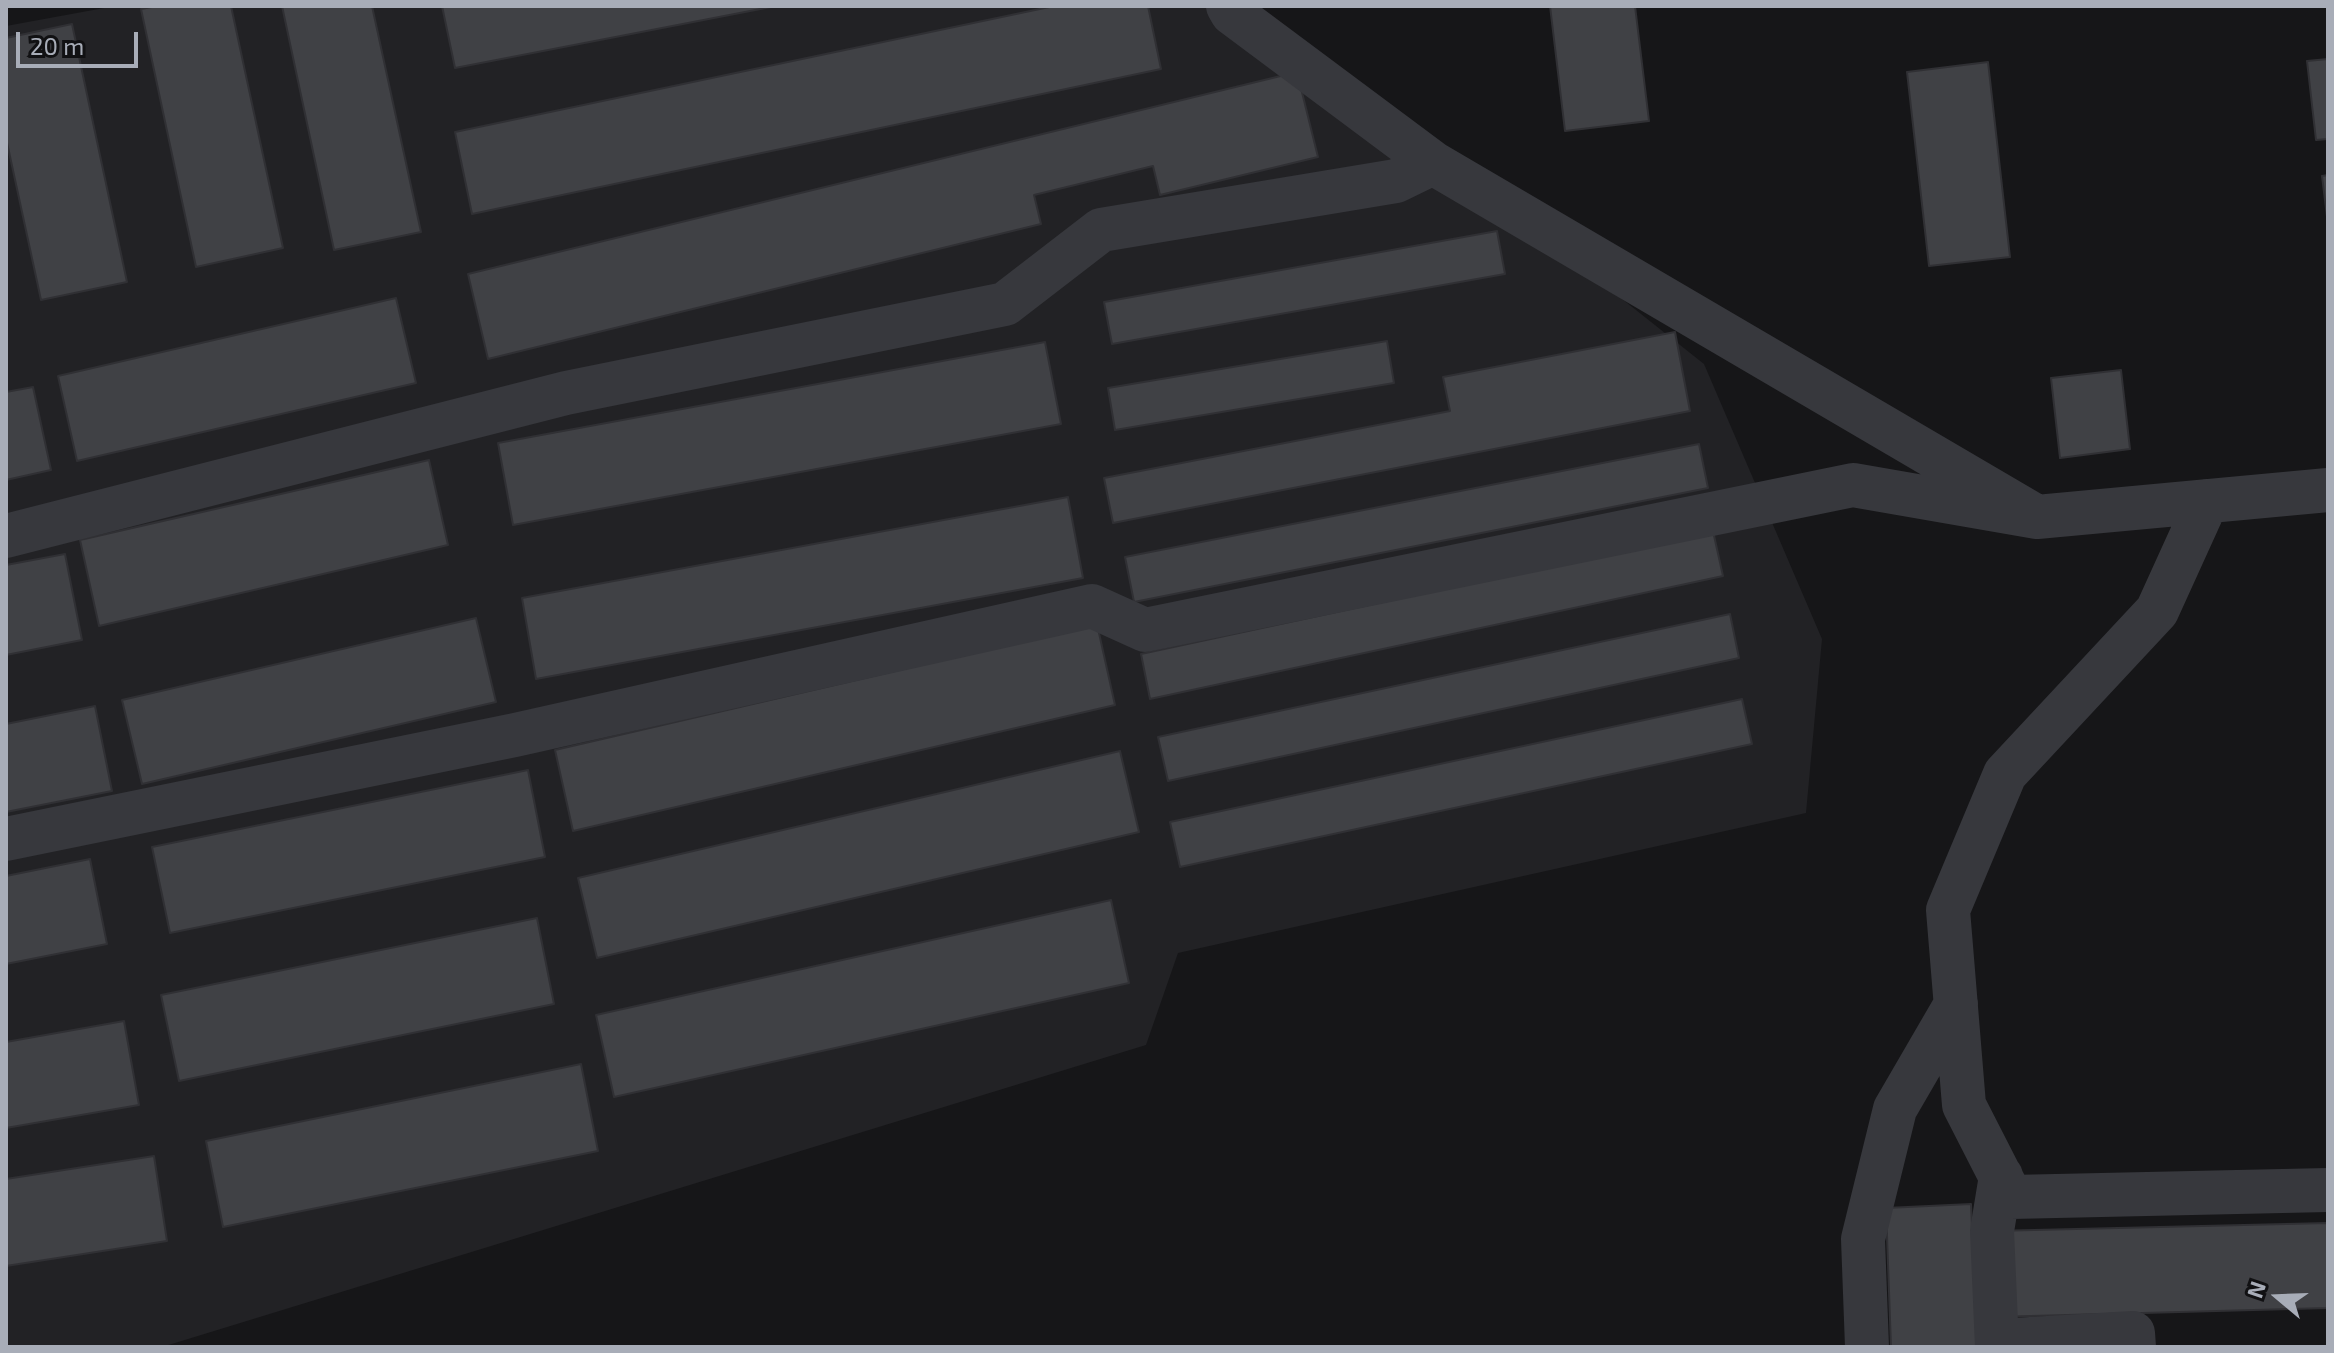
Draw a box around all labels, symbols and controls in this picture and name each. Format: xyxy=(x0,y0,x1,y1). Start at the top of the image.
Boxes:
scale bar xyxy=(20,16,142,66)
text: 20 m xyxy=(30,31,84,60)
north arrow xyxy=(2238,1257,2318,1337)
text: N xyxy=(2240,1277,2270,1301)

